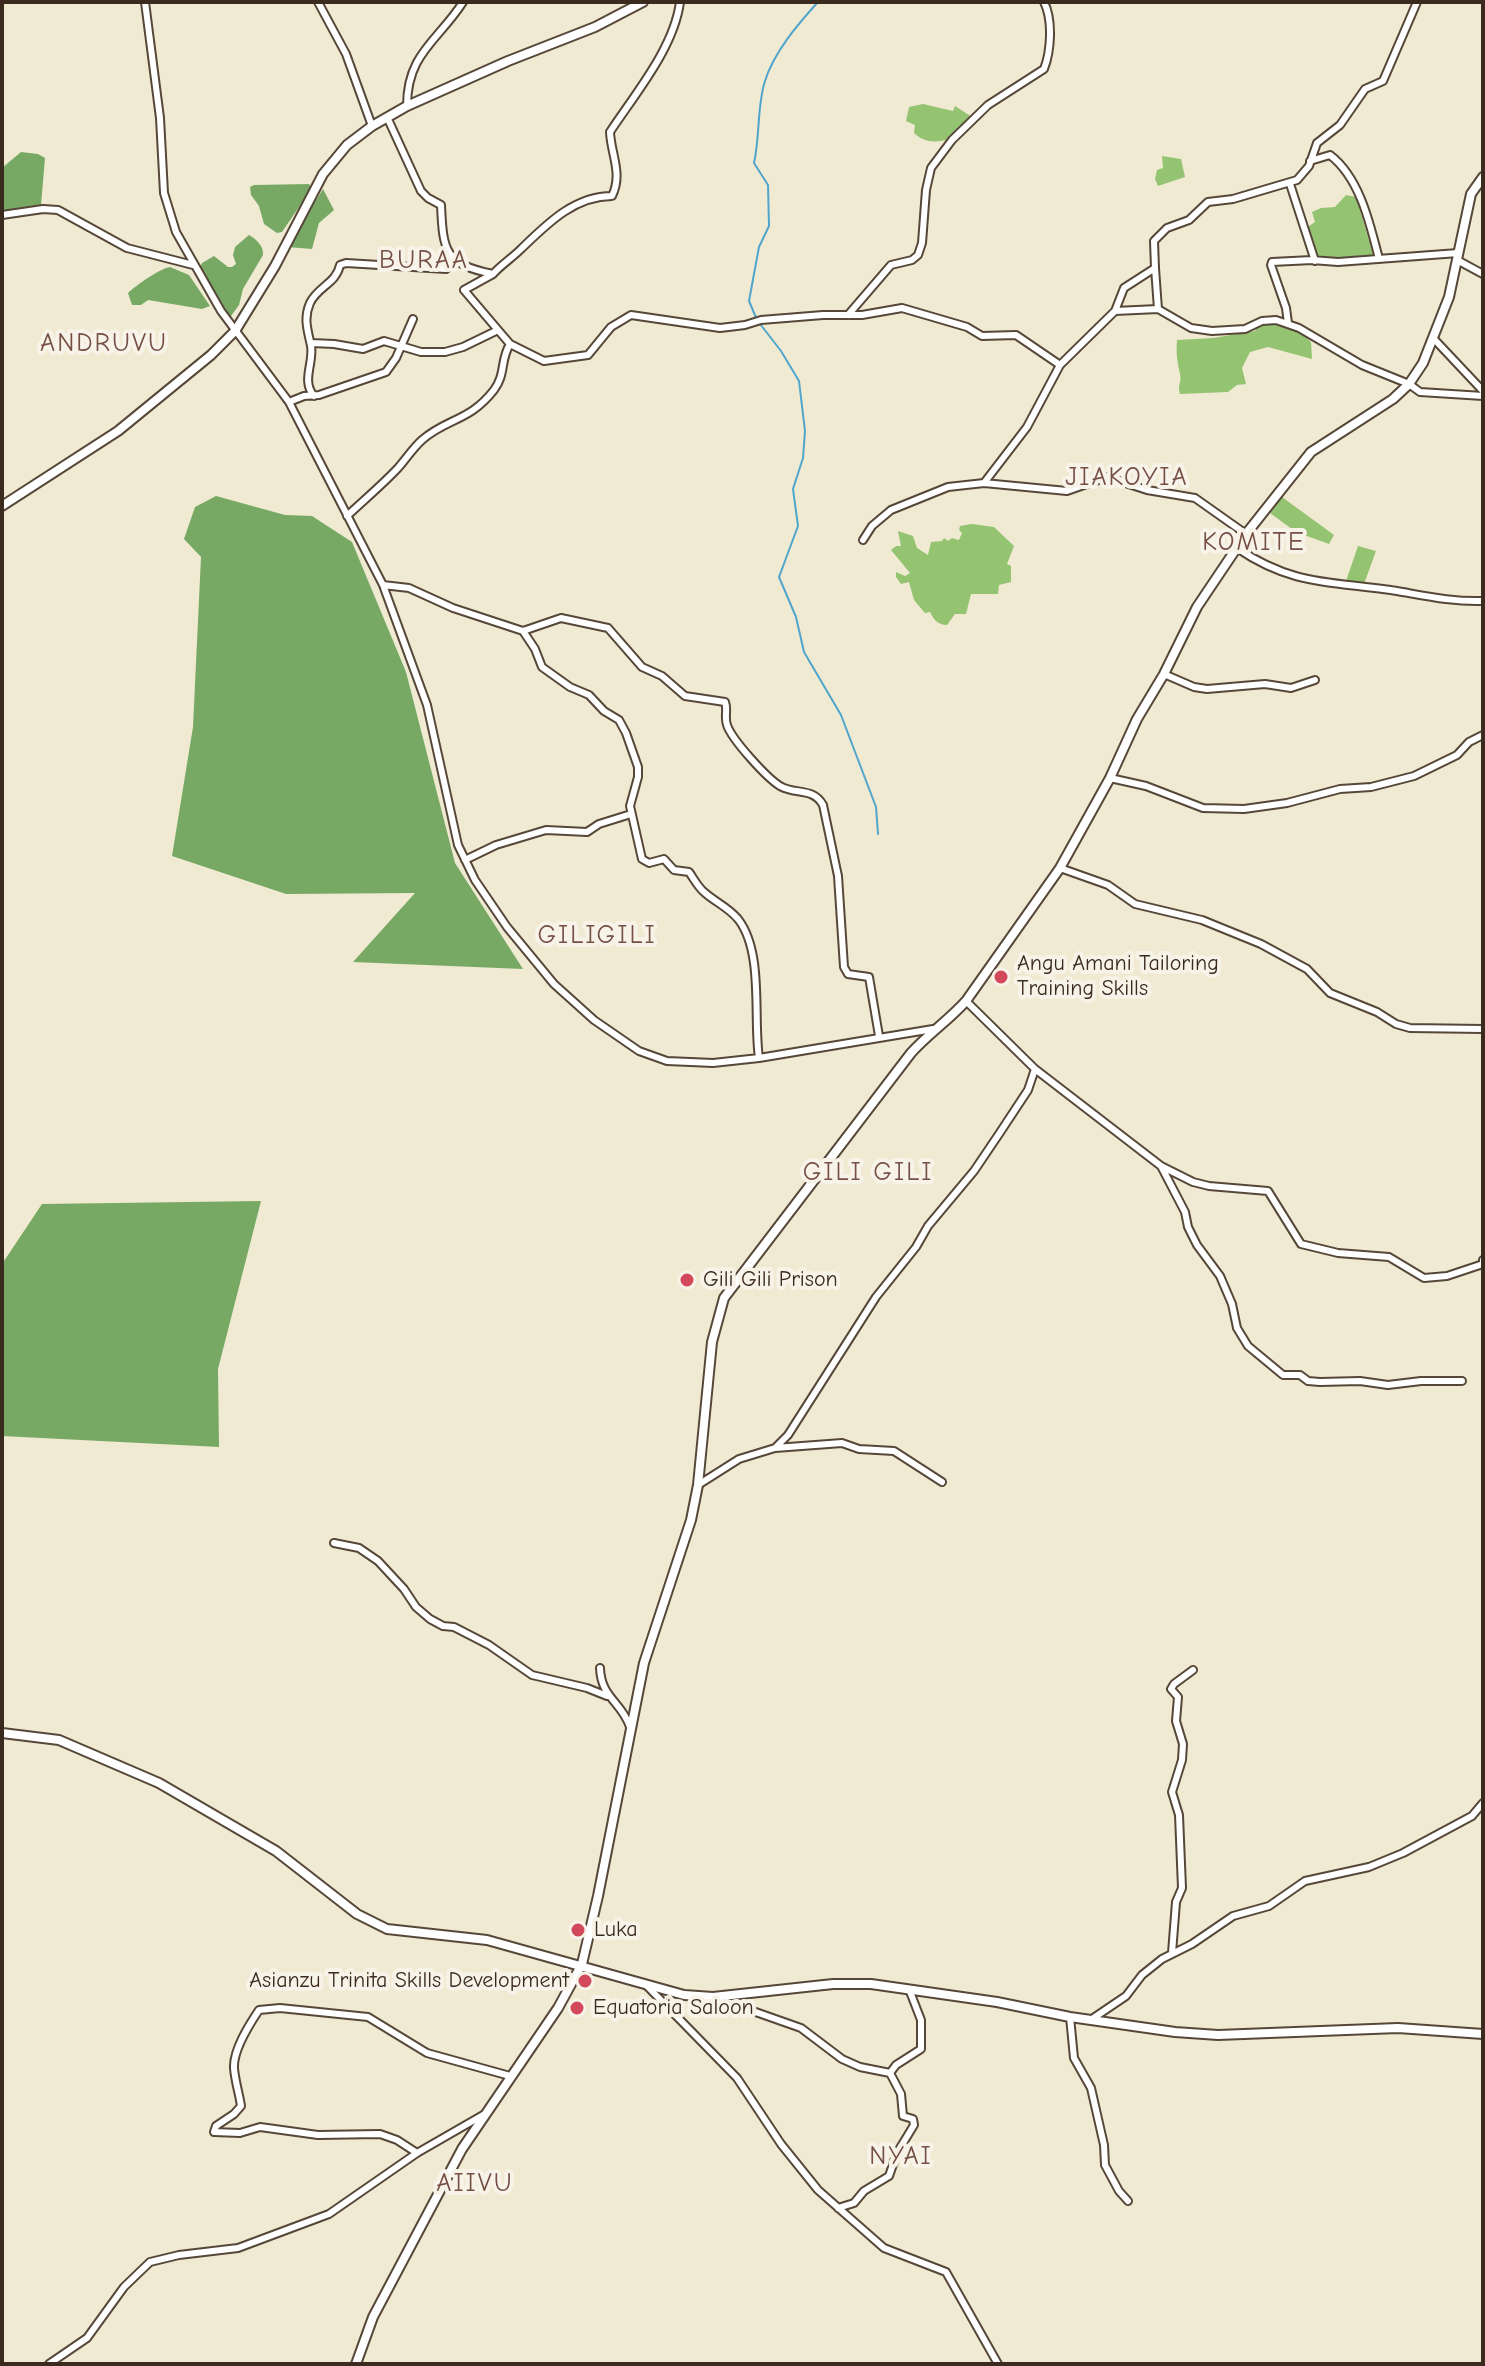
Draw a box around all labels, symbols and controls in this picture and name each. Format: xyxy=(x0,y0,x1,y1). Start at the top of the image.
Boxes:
district label: BURAA xyxy=(379,245,469,277)
district label: ANDRUVU xyxy=(40,328,168,360)
district label: JIAKOYIA xyxy=(1065,462,1189,494)
district label: KOMITE xyxy=(1202,527,1306,559)
district label: GILIGILI xyxy=(537,920,657,952)
place label: Angu Amani Tailoring Training Skills xyxy=(1017,951,1219,1002)
marker: Angu Amani Tailoring Training Skills xyxy=(992,968,1010,986)
district label: GILI GILI xyxy=(803,1157,933,1189)
place label: Gili Gili Prison xyxy=(703,1267,838,1293)
marker: Gili Gili Prison xyxy=(678,1271,696,1289)
place label: Luka xyxy=(594,1917,638,1943)
marker: Luka xyxy=(569,1921,587,1939)
place label: Asianzu Trinita Skills Development xyxy=(249,1968,569,1994)
marker: Asianzu Trinita Skills Development xyxy=(576,1972,594,1990)
place label: Equatoria Saloon xyxy=(593,1995,754,2021)
marker: Equatoria Saloon xyxy=(568,1999,586,2017)
district label: NYAI xyxy=(869,2141,933,2173)
district label: AIIVU xyxy=(436,2168,514,2200)

